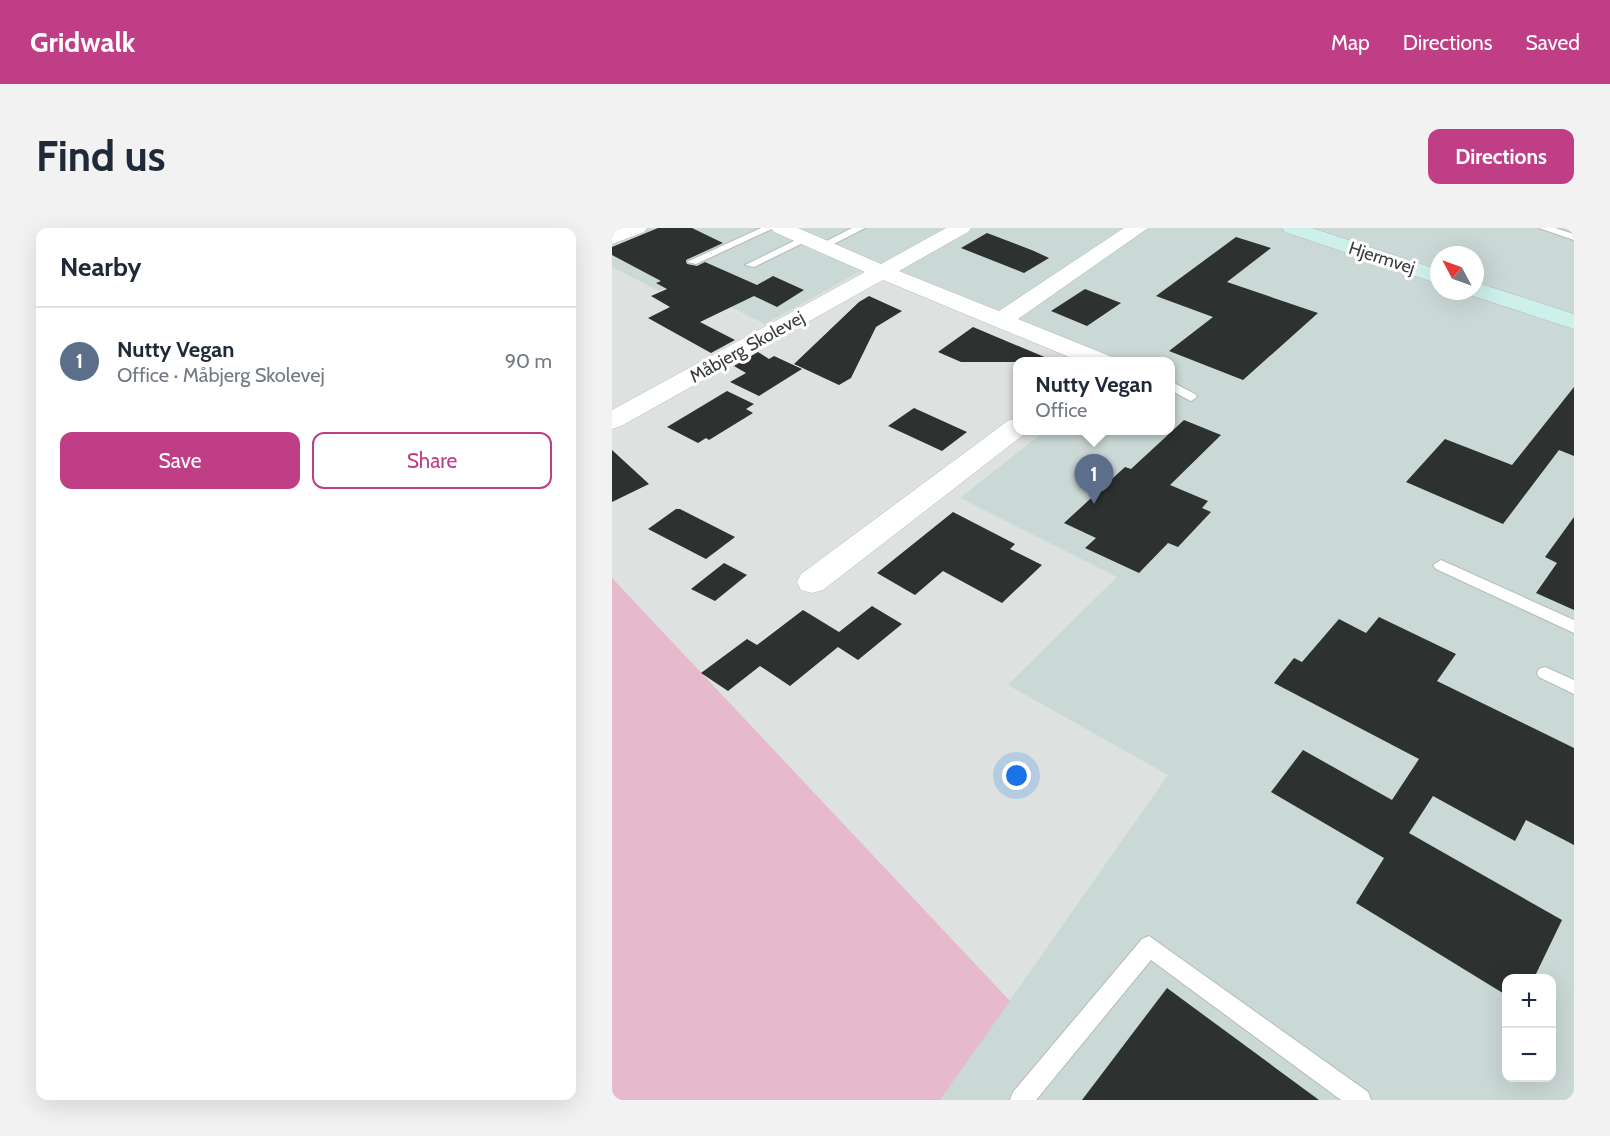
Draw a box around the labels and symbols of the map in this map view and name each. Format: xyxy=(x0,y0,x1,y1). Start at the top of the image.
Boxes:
street label: Hjermvej xyxy=(1346,237,1418,279)
north arrow xyxy=(1430,246,1484,300)
street label: Måbjerg Skolevej xyxy=(686,306,808,388)
pin: 1 xyxy=(1074,454,1114,504)
your location xyxy=(1002,761,1031,790)

